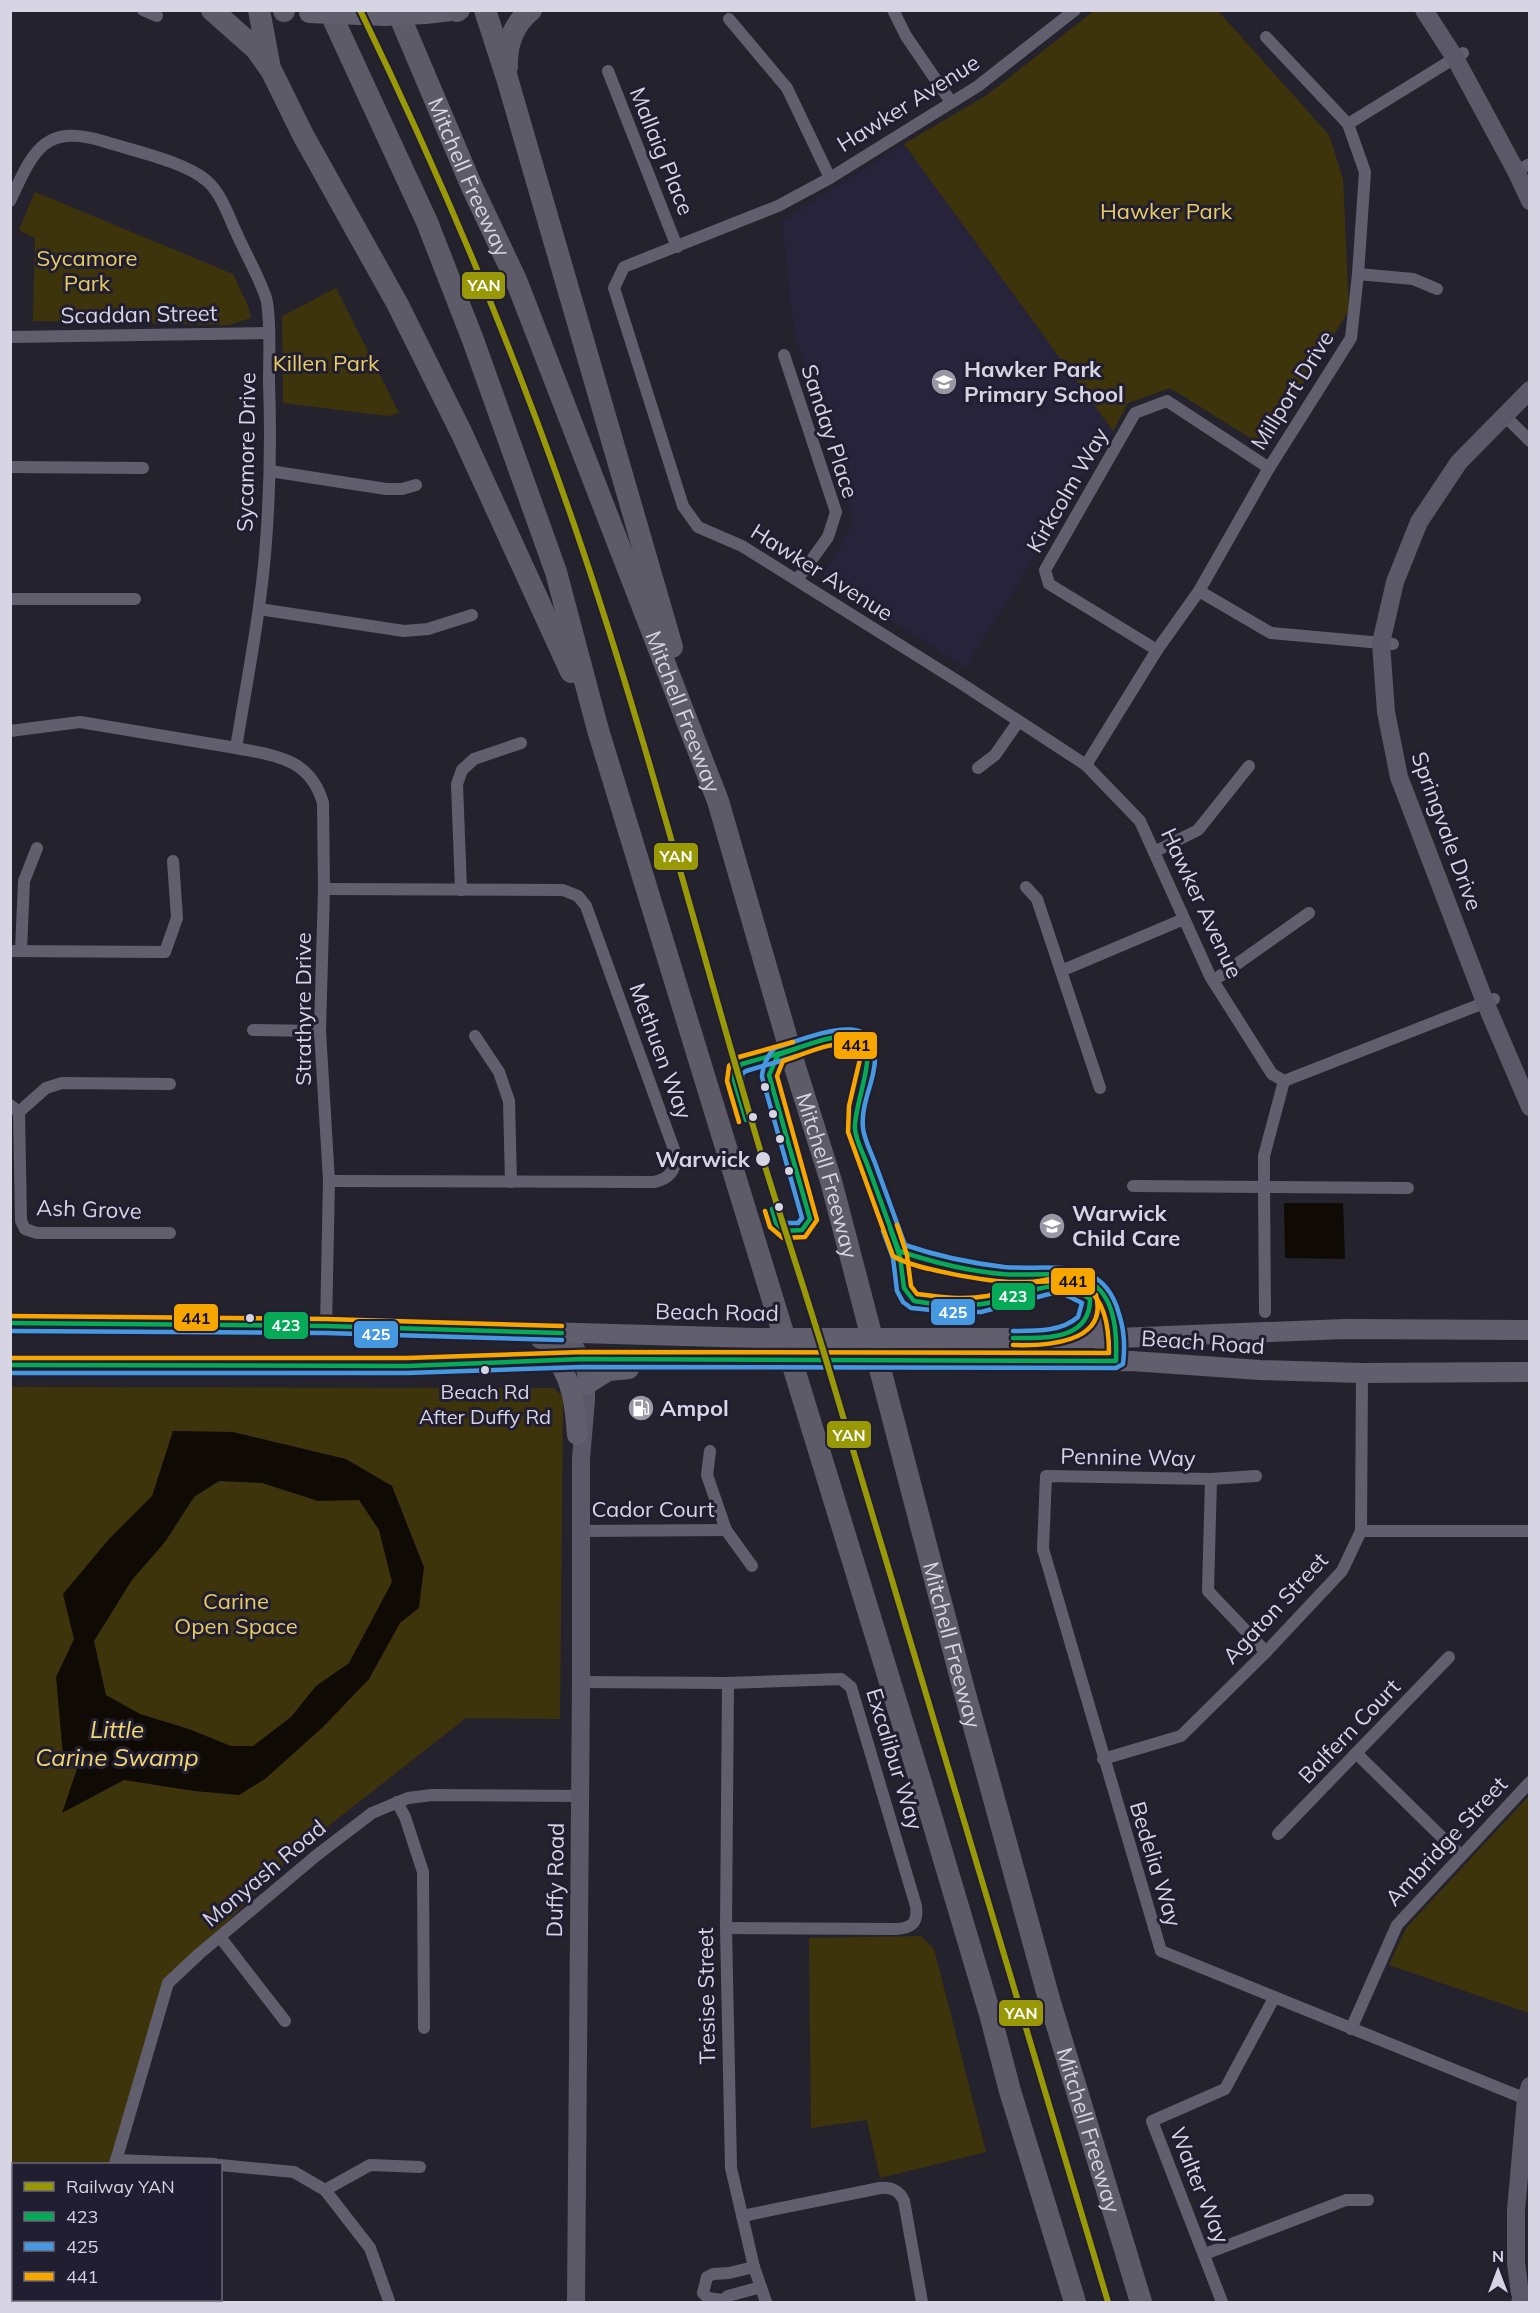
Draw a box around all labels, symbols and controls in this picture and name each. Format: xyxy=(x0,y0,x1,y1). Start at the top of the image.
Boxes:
street label: Hawker Avenue xyxy=(832,48,984,158)
street label: Mallaig Place xyxy=(624,83,700,219)
street label: Mitchell Freeway xyxy=(422,93,517,261)
park label: Hawker Park xyxy=(1100,197,1233,225)
park label: Sycamore Park xyxy=(37,244,137,297)
line badge: YAN xyxy=(461,271,506,300)
text: YAN xyxy=(466,275,501,295)
street label: Scaddan Street xyxy=(60,299,218,329)
street label: Millport Drive xyxy=(1244,325,1340,455)
park label: Killen Park xyxy=(273,349,380,377)
place label: Hawker Park Primary School xyxy=(964,355,1124,408)
street label: Sanday Place xyxy=(795,361,865,501)
school or university icon: Hawker Park Primary School xyxy=(929,367,959,397)
street label: Sycamore Drive xyxy=(231,372,261,532)
street label: Kirkcolm Way xyxy=(1020,422,1114,558)
street label: Hawker Avenue xyxy=(746,517,898,627)
street label: Mitchell Freeway xyxy=(639,627,727,797)
street label: Springvale Drive xyxy=(1405,748,1489,914)
street label: Hawker Avenue xyxy=(1155,823,1249,983)
line badge: YAN xyxy=(653,842,699,871)
text: YAN xyxy=(658,846,693,866)
street label: Strathyre Drive xyxy=(289,932,317,1086)
street label: Methuen Way xyxy=(623,979,699,1123)
line badge: 441 xyxy=(833,1031,878,1060)
text: 441 xyxy=(842,1035,870,1055)
unlabelled marker xyxy=(759,1081,771,1093)
street label: Mitchell Freeway xyxy=(790,1089,865,1262)
unlabelled marker xyxy=(767,1108,779,1120)
unlabelled marker xyxy=(747,1111,759,1123)
unlabelled marker xyxy=(774,1133,786,1145)
place label: Warwick xyxy=(655,1145,751,1173)
marker: Warwick xyxy=(754,1150,772,1168)
unlabelled marker xyxy=(783,1165,795,1177)
street label: Ash Grove xyxy=(36,1193,142,1225)
place label: Warwick Child Care xyxy=(1072,1199,1180,1252)
unlabelled marker xyxy=(773,1201,785,1213)
school or university icon: Warwick Child Care xyxy=(1037,1211,1067,1241)
line badge: 441 xyxy=(1050,1267,1096,1296)
text: 441 xyxy=(1059,1271,1087,1291)
line badge: 423 xyxy=(991,1282,1036,1311)
text: 423 xyxy=(999,1286,1027,1306)
street label: Beach Road xyxy=(655,1297,779,1327)
line badge: 425 xyxy=(930,1298,976,1326)
text: 425 xyxy=(939,1302,968,1322)
line badge: 441 xyxy=(173,1303,219,1332)
text: 441 xyxy=(182,1308,210,1328)
line badge: 423 xyxy=(263,1311,309,1340)
unlabelled marker xyxy=(244,1312,256,1324)
text: 423 xyxy=(272,1315,300,1335)
line badge: 425 xyxy=(353,1320,399,1349)
text: 425 xyxy=(362,1324,391,1344)
street label: Beach Road xyxy=(1140,1324,1266,1360)
marker: Beach Rd After Duffy Rd xyxy=(479,1364,491,1376)
place label: Beach Rd After Duffy Rd xyxy=(419,1379,551,1429)
fuel station icon: Ampol xyxy=(626,1393,656,1423)
place label: Ampol xyxy=(660,1394,729,1422)
line badge: YAN xyxy=(826,1420,872,1449)
text: YAN xyxy=(831,1425,866,1445)
street label: Pennine Way xyxy=(1060,1442,1196,1472)
street label: Cador Court xyxy=(591,1495,715,1523)
street label: Agaton Street xyxy=(1216,1546,1334,1670)
street label: Mitchell Freeway xyxy=(917,1559,988,1732)
park label: Carine Open Space xyxy=(174,1587,298,1640)
street label: Balfern Court xyxy=(1292,1673,1406,1789)
street label: Excalibur Way xyxy=(860,1685,930,1833)
water label: Little Carine Swamp xyxy=(35,1714,199,1772)
street label: Ambridge Street xyxy=(1379,1770,1513,1912)
street label: Bedelia Way xyxy=(1124,1798,1188,1930)
street label: Monyash Road xyxy=(197,1813,331,1933)
street label: Duffy Road xyxy=(540,1822,570,1938)
street label: Tresise Street xyxy=(691,1927,721,2065)
line badge: YAN xyxy=(998,1999,1044,2027)
text: YAN xyxy=(1003,2003,1038,2023)
street label: Mitchell Freeway xyxy=(1051,2044,1127,2216)
street label: Walter Way xyxy=(1164,2123,1236,2248)
legend xyxy=(12,2163,222,2301)
text: Railway YAN xyxy=(66,2175,175,2198)
text: 423 xyxy=(66,2205,98,2228)
text: 425 xyxy=(66,2235,99,2258)
north arrow xyxy=(1468,2241,1528,2301)
text: N xyxy=(1492,2246,1504,2266)
text: 441 xyxy=(66,2265,98,2288)

